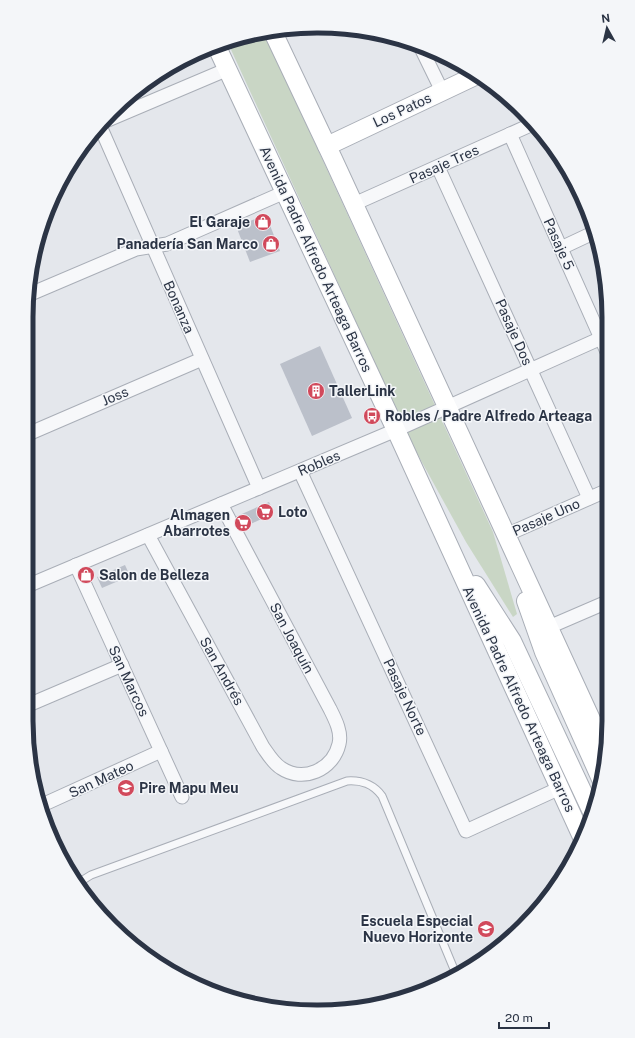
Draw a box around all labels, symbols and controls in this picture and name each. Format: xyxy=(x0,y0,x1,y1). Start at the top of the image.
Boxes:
north arrow xyxy=(587,8,627,48)
text: N xyxy=(601,12,611,25)
street label: Los Patos xyxy=(370,90,434,130)
street label: Pasaje Tres xyxy=(407,142,481,186)
street label: Avenida Padre Alfredo Arteaga Barros xyxy=(256,143,376,375)
shop icon: El Garaje xyxy=(253,212,273,232)
place label: El Garaje xyxy=(189,214,250,230)
street label: Pasaje 5 xyxy=(540,216,578,272)
shop icon: Panadería San Marco xyxy=(261,234,281,254)
place label: Panadería San Marco xyxy=(117,236,258,252)
street label: Bonanza xyxy=(160,278,198,336)
street label: Pasaje Dos xyxy=(492,296,536,368)
building icon: TallerLink xyxy=(306,381,326,401)
street label: Joss xyxy=(99,383,131,409)
place label: TallerLink xyxy=(329,383,395,399)
bus stop icon: Robles / Padre Alfredo Arteaga xyxy=(362,406,382,426)
place label: Robles / Padre Alfredo Arteaga xyxy=(385,408,592,424)
street label: Robles xyxy=(295,447,343,479)
street label: Pasaje Uno xyxy=(510,495,582,539)
supermarket icon: Loto xyxy=(255,502,275,522)
place label: Loto xyxy=(278,504,307,520)
place label: Almagen Abarrotes xyxy=(163,507,230,539)
supermarket icon: Almagen Abarrotes xyxy=(233,513,253,533)
shop icon: Salon de Belleza xyxy=(76,565,96,585)
place label: Salon de Belleza xyxy=(99,567,209,583)
street label: Avenida Padre Alfredo Arteaga Barros xyxy=(459,583,579,815)
street label: San Joaquín xyxy=(267,600,317,676)
street label: San Andrés xyxy=(197,634,247,708)
street label: San Marcos xyxy=(106,643,152,719)
street label: Pasaje Norte xyxy=(380,656,430,738)
street label: San Mateo xyxy=(66,757,136,801)
school or university icon: Pire Mapu Meu xyxy=(116,778,136,798)
place label: Pire Mapu Meu xyxy=(139,780,239,796)
place label: Escuela Especial Nuevo Horizonte xyxy=(361,913,473,945)
school or university icon: Escuela Especial Nuevo Horizonte xyxy=(476,919,496,939)
scale bar xyxy=(499,1004,549,1030)
text: 20 m xyxy=(505,1011,533,1025)

